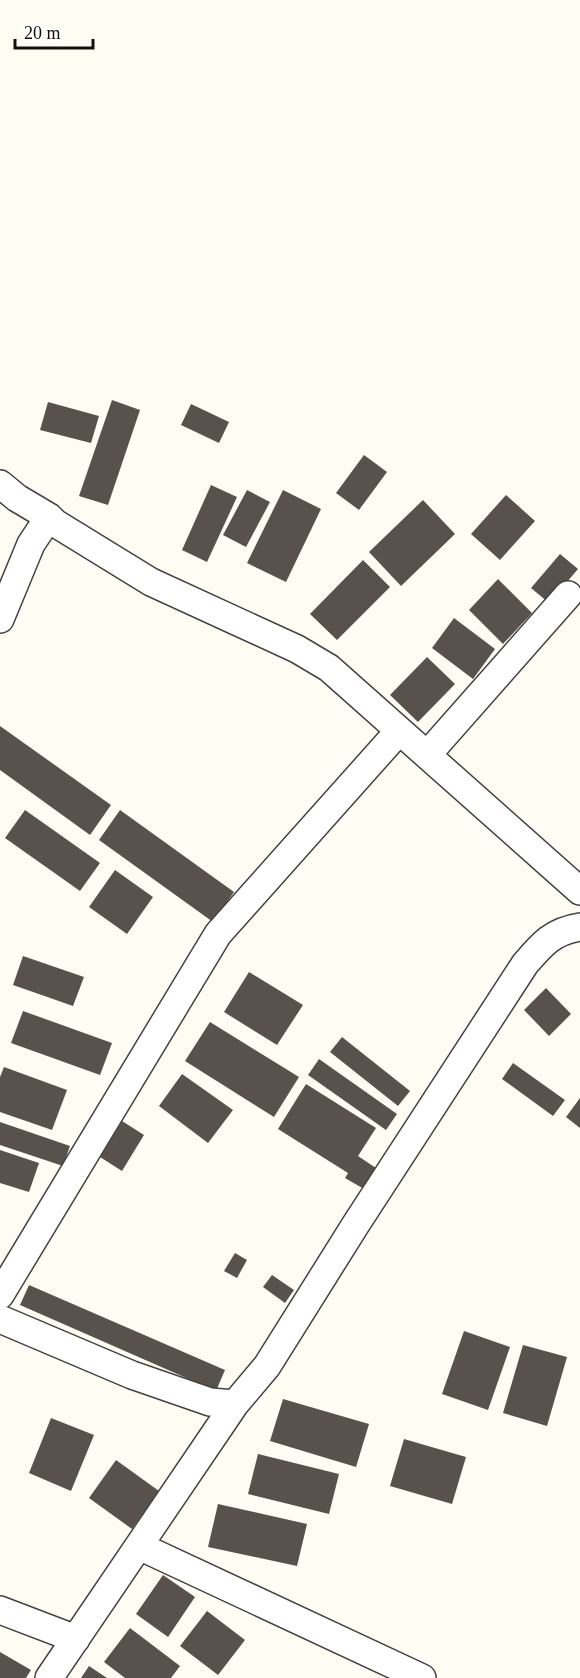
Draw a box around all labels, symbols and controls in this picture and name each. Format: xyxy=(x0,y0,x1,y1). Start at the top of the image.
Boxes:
scale bar xyxy=(15,12,93,50)
text: 20 m xyxy=(24,23,61,43)

